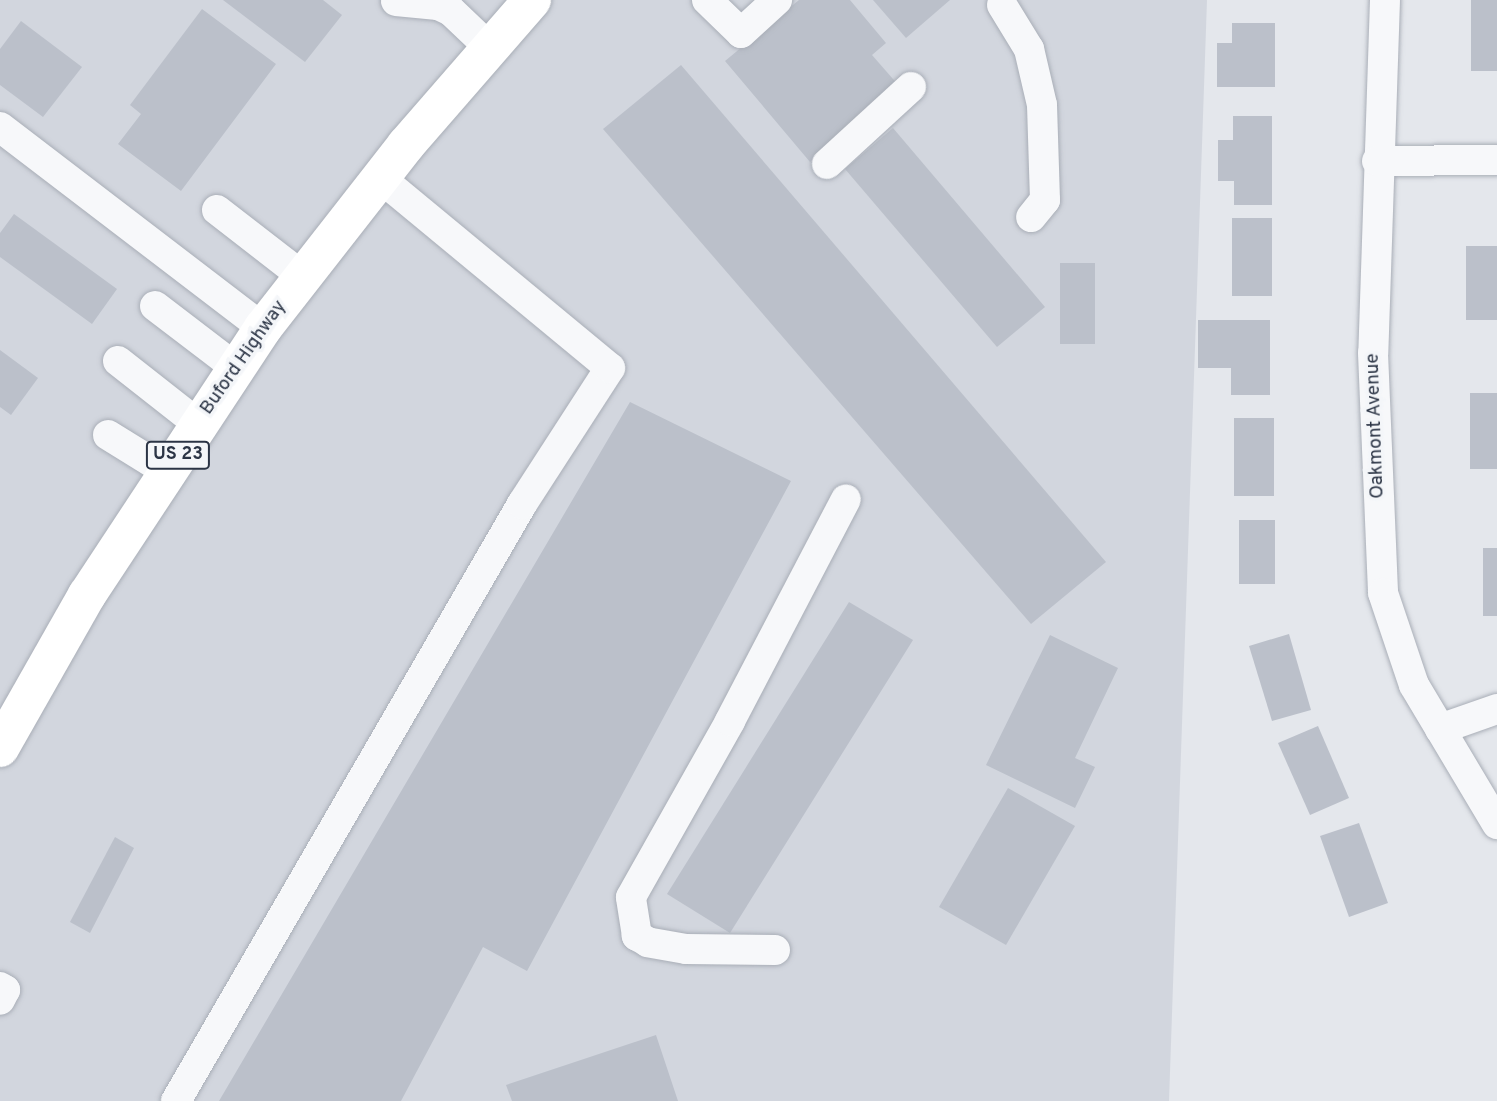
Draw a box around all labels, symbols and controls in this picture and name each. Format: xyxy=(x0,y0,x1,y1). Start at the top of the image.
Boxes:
street label: Buford Highway xyxy=(196,296,292,420)
street label: Oakmont Avenue xyxy=(1362,353,1390,499)
road number: US 23 xyxy=(145,440,211,470)

